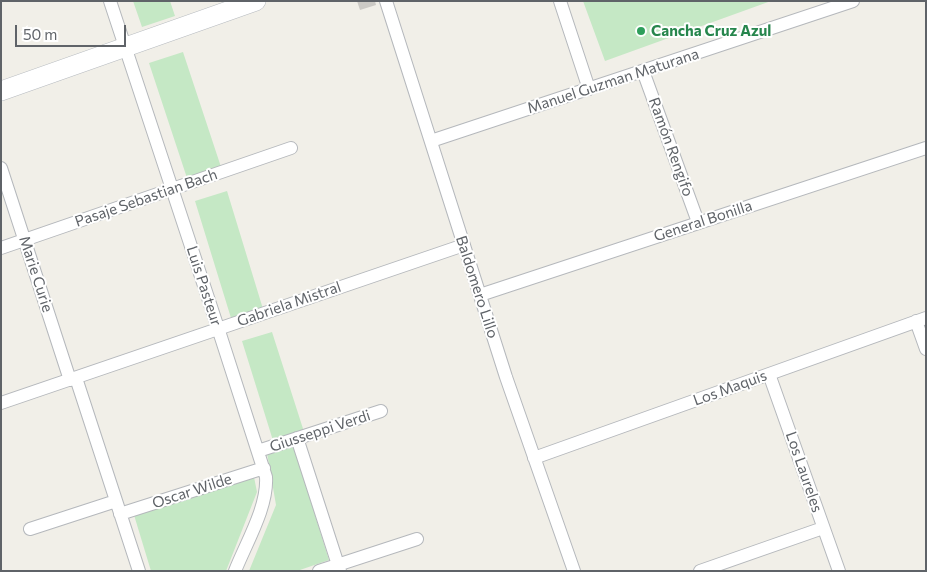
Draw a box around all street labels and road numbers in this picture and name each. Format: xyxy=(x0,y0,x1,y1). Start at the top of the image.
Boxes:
street label: Manuel Guzman Maturana xyxy=(525,45,701,117)
street label: Ramón Rengifo xyxy=(645,95,697,199)
street label: Pasaje Sebastian Bach xyxy=(72,165,220,231)
street label: General Bonilla xyxy=(652,197,754,245)
street label: Marie Curie xyxy=(15,234,57,314)
street label: Baldomero Lillo xyxy=(452,234,502,340)
street label: Luis Pasteur xyxy=(183,244,225,328)
street label: Gabriela Mistral xyxy=(235,278,343,330)
street label: Los Maquis xyxy=(691,366,769,410)
street label: Giusseppi Verdi xyxy=(267,406,373,456)
street label: Los Laureles xyxy=(782,429,826,515)
street label: Oscar Wilde xyxy=(150,470,234,512)

